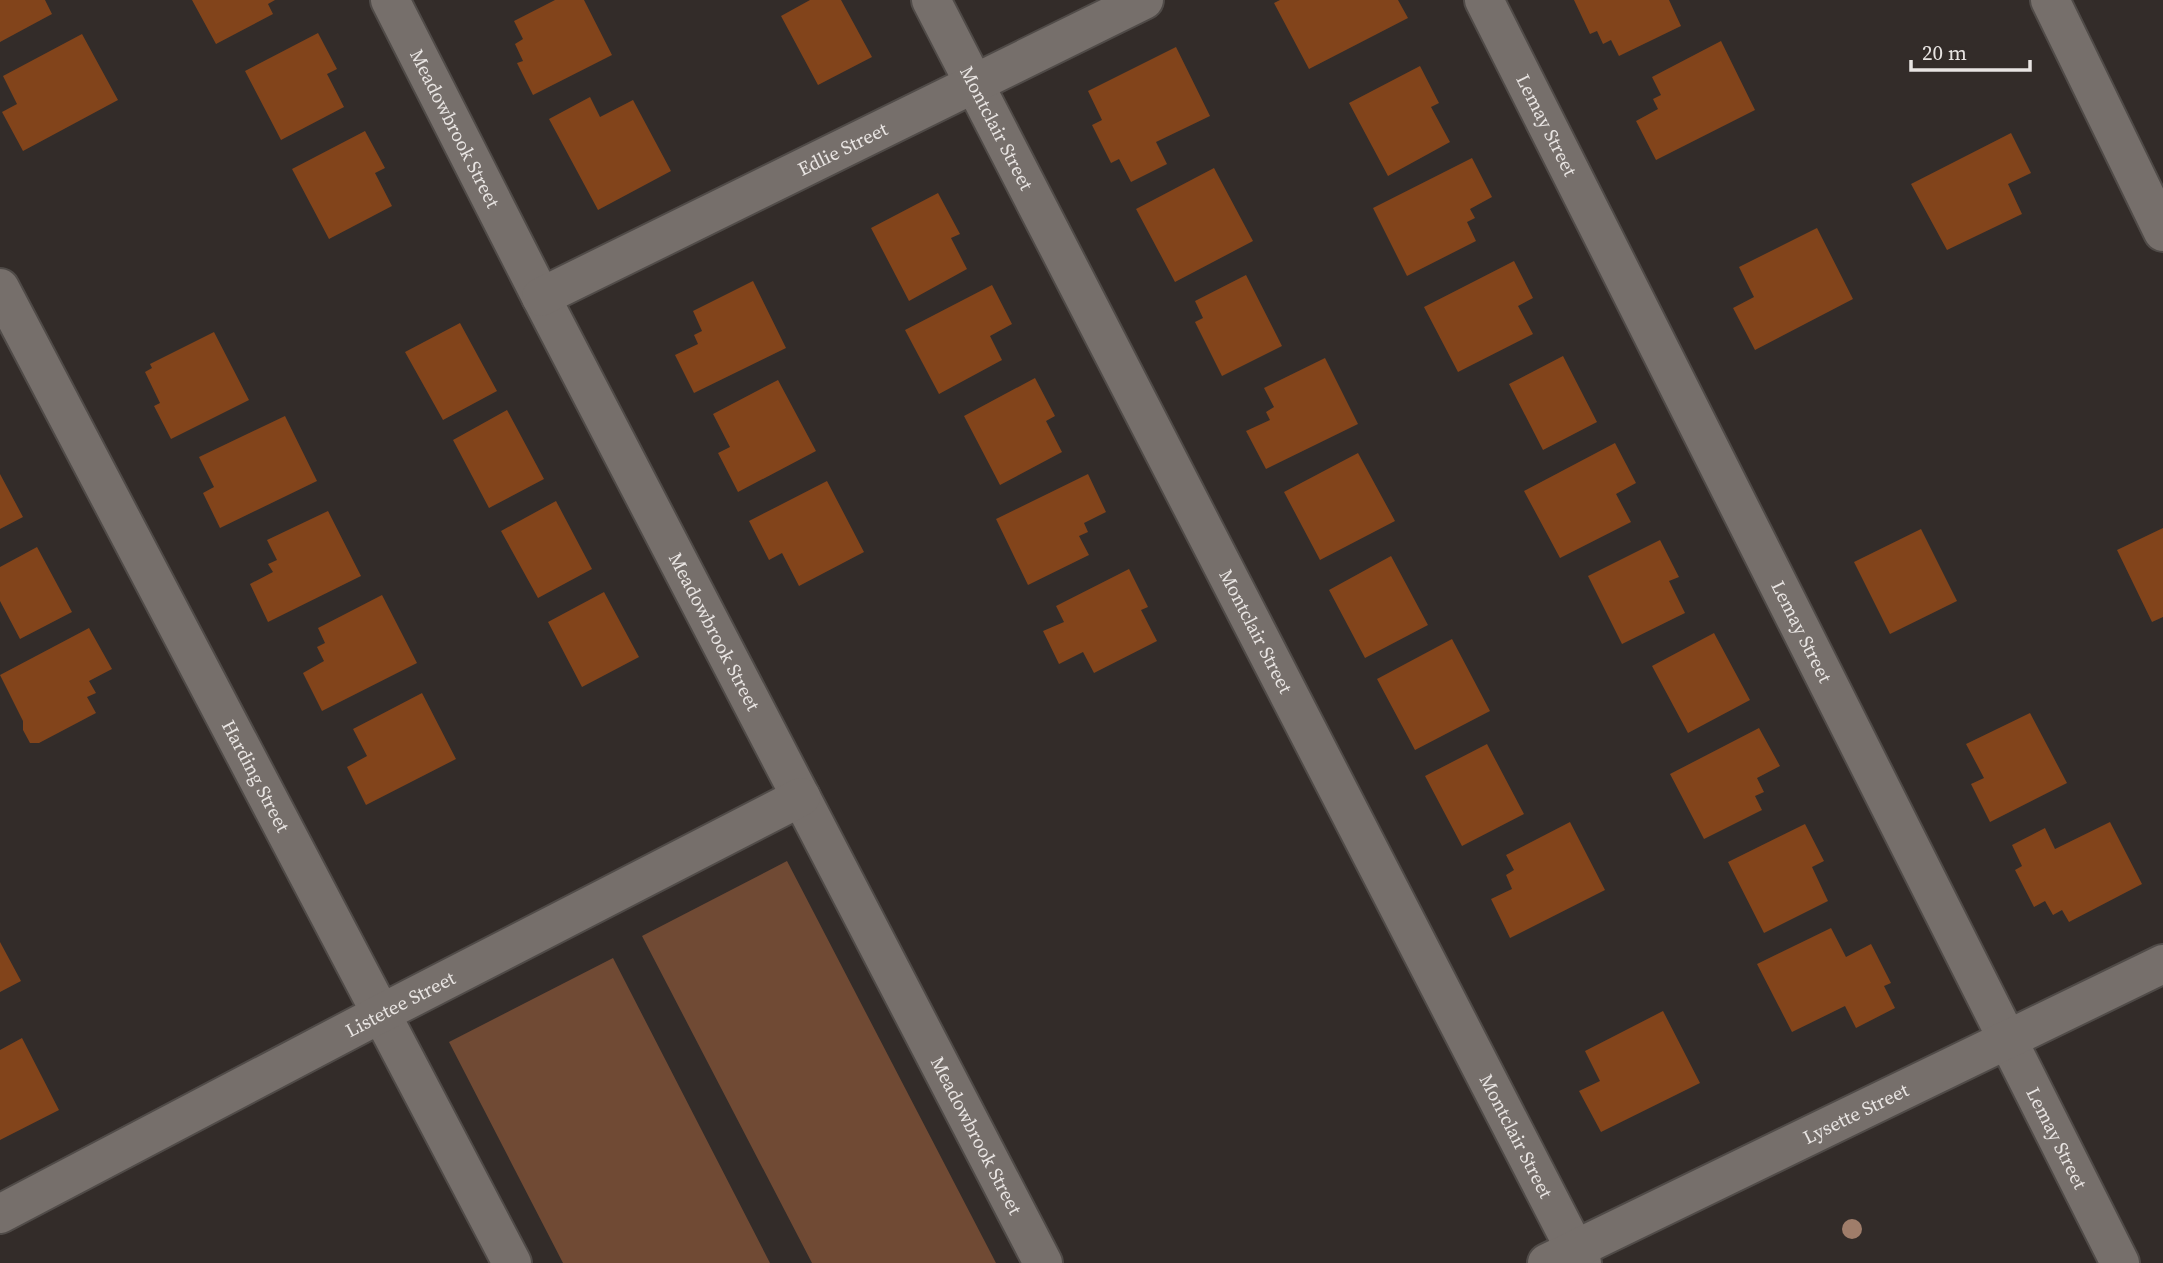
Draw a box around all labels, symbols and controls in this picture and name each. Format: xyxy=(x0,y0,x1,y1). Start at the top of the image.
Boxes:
scale bar xyxy=(1911,28,2030,72)
text: 20 m xyxy=(1922,38,1967,67)
street label: Meadowbrook Street xyxy=(404,45,507,213)
street label: Montclair Street xyxy=(954,61,1040,195)
street label: Lemay Street xyxy=(1510,70,1584,181)
street label: Edlie Street xyxy=(793,115,892,182)
street label: Meadowbrook Street xyxy=(663,548,767,716)
street label: Montclair Street xyxy=(1213,565,1299,698)
street label: Lemay Street xyxy=(1765,576,1839,688)
street label: Harding Street xyxy=(216,715,297,837)
street label: Listetee Street xyxy=(341,964,460,1043)
street label: Meadowbrook Street xyxy=(925,1052,1029,1220)
street label: Montclair Street xyxy=(1474,1069,1560,1203)
street label: Lysette Street xyxy=(1799,1076,1913,1150)
street label: Lemay Street xyxy=(2020,1082,2094,1194)

